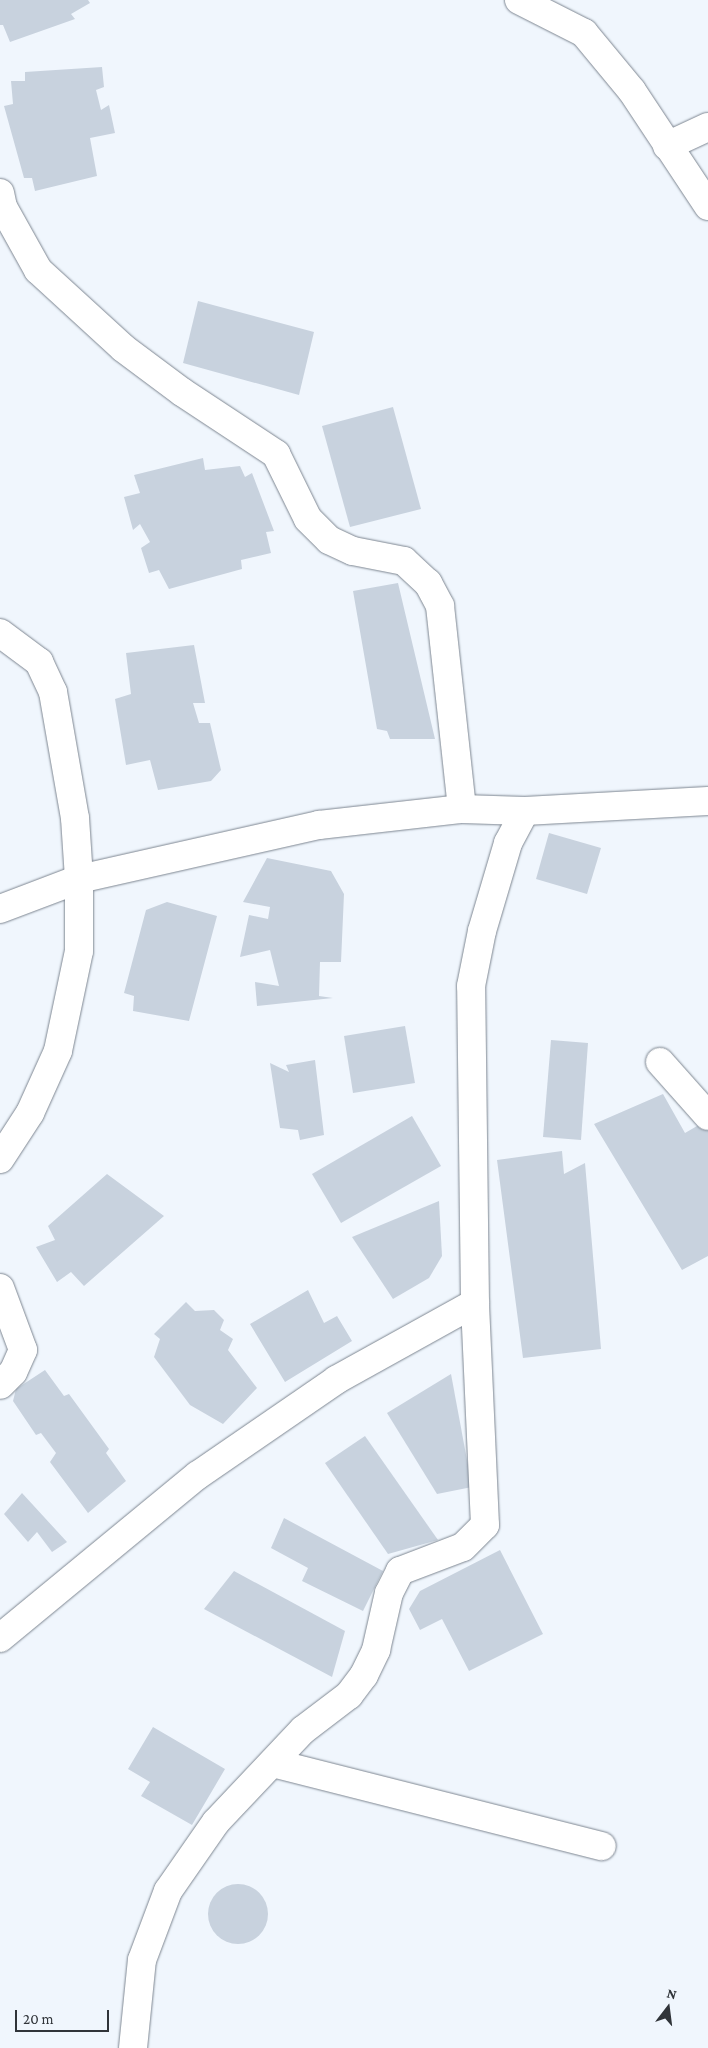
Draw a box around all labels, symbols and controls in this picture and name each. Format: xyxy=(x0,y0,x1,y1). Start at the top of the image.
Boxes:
north arrow xyxy=(643,1983,693,2033)
text: N xyxy=(665,1985,679,2002)
scale bar xyxy=(18,2000,111,2032)
text: 20 m xyxy=(23,2011,54,2027)

